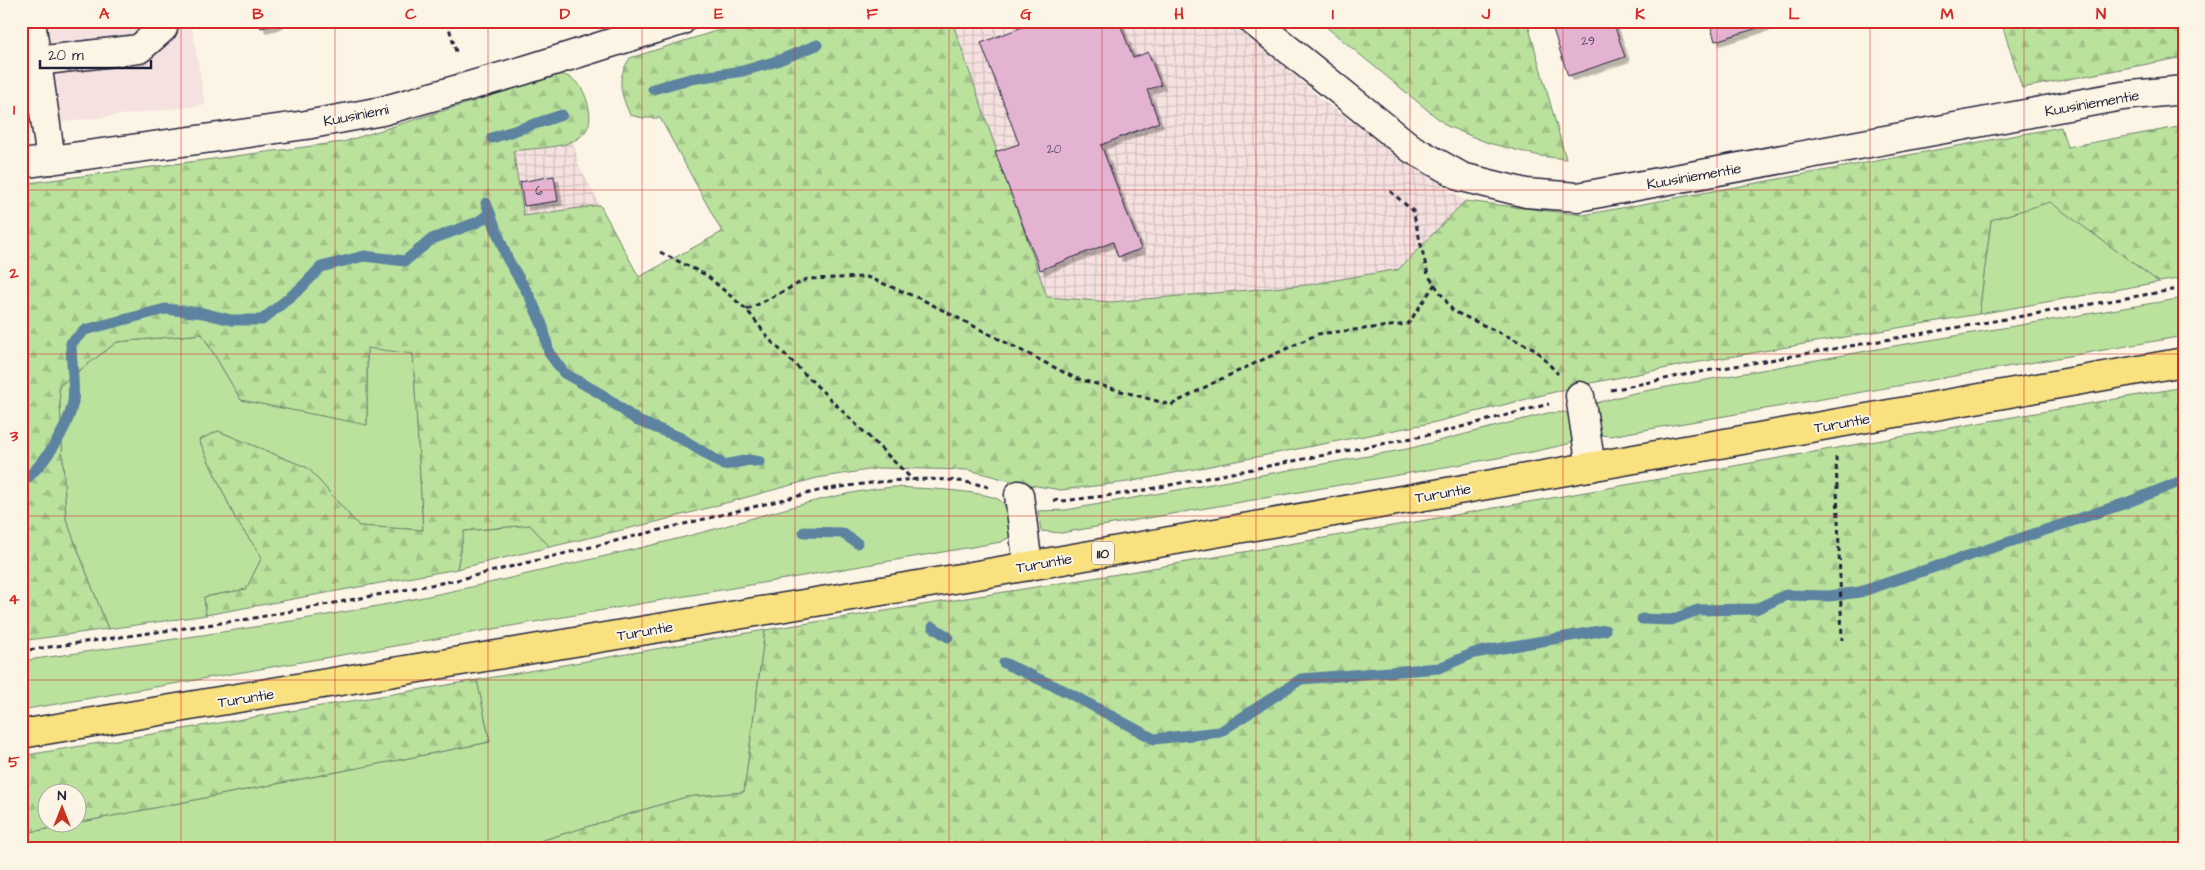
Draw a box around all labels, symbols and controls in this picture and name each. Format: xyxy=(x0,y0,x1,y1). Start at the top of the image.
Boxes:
text: A xyxy=(99,3,110,25)
text: B xyxy=(252,3,264,25)
text: C xyxy=(405,3,417,25)
text: D xyxy=(560,3,571,25)
text: E xyxy=(714,3,724,25)
text: F xyxy=(866,3,878,25)
text: G xyxy=(1020,3,1032,25)
text: H xyxy=(1174,3,1184,25)
text: I xyxy=(1332,3,1334,25)
text: J xyxy=(1481,3,1491,25)
text: K xyxy=(1635,3,1645,25)
text: L xyxy=(1788,3,1800,25)
text: M xyxy=(1940,3,1954,25)
text: N xyxy=(2096,3,2106,25)
house number: 29 xyxy=(1581,33,1595,50)
scale bar xyxy=(40,38,151,70)
text: 20 m xyxy=(48,45,84,66)
street label: Kuusiniementie xyxy=(2043,85,2141,122)
text: 1 xyxy=(13,99,16,121)
street label: Kuusiniemi xyxy=(322,99,391,132)
house number: 20 xyxy=(1047,141,1062,158)
street label: Kuusiniementie xyxy=(1645,158,1743,195)
house number: 6 xyxy=(535,183,543,200)
text: 2 xyxy=(8,262,19,284)
street label: Turuntie xyxy=(1812,408,1872,439)
text: 3 xyxy=(9,425,19,447)
street label: Turuntie xyxy=(1413,478,1473,509)
road number: 110 xyxy=(1092,542,1114,564)
street label: Turuntie xyxy=(1014,548,1074,579)
text: 4 xyxy=(9,588,20,610)
street label: Turuntie xyxy=(615,616,675,647)
street label: Turuntie xyxy=(216,684,276,713)
text: 5 xyxy=(8,751,20,773)
north arrow xyxy=(38,782,88,832)
text: N xyxy=(58,786,67,806)

